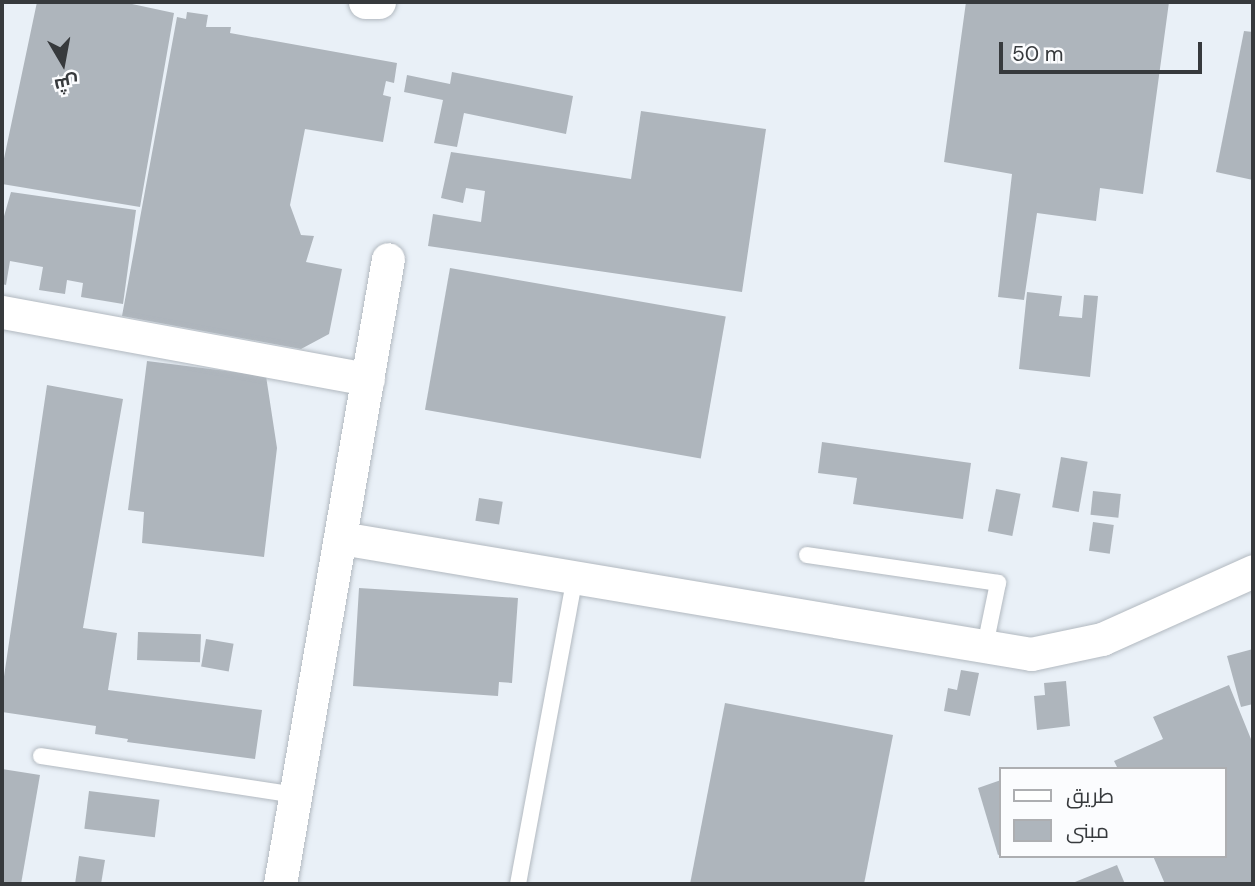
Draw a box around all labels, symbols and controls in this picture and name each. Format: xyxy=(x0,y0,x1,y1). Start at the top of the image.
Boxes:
north arrow xyxy=(28,28,98,98)
scale bar xyxy=(1003,28,1206,72)
text: 50 m xyxy=(1012,40,1063,68)
text: ش xyxy=(53,70,81,99)
legend xyxy=(1000,767,1227,858)
text: طريق xyxy=(1066,782,1114,810)
text: مبنى xyxy=(1066,817,1109,845)

